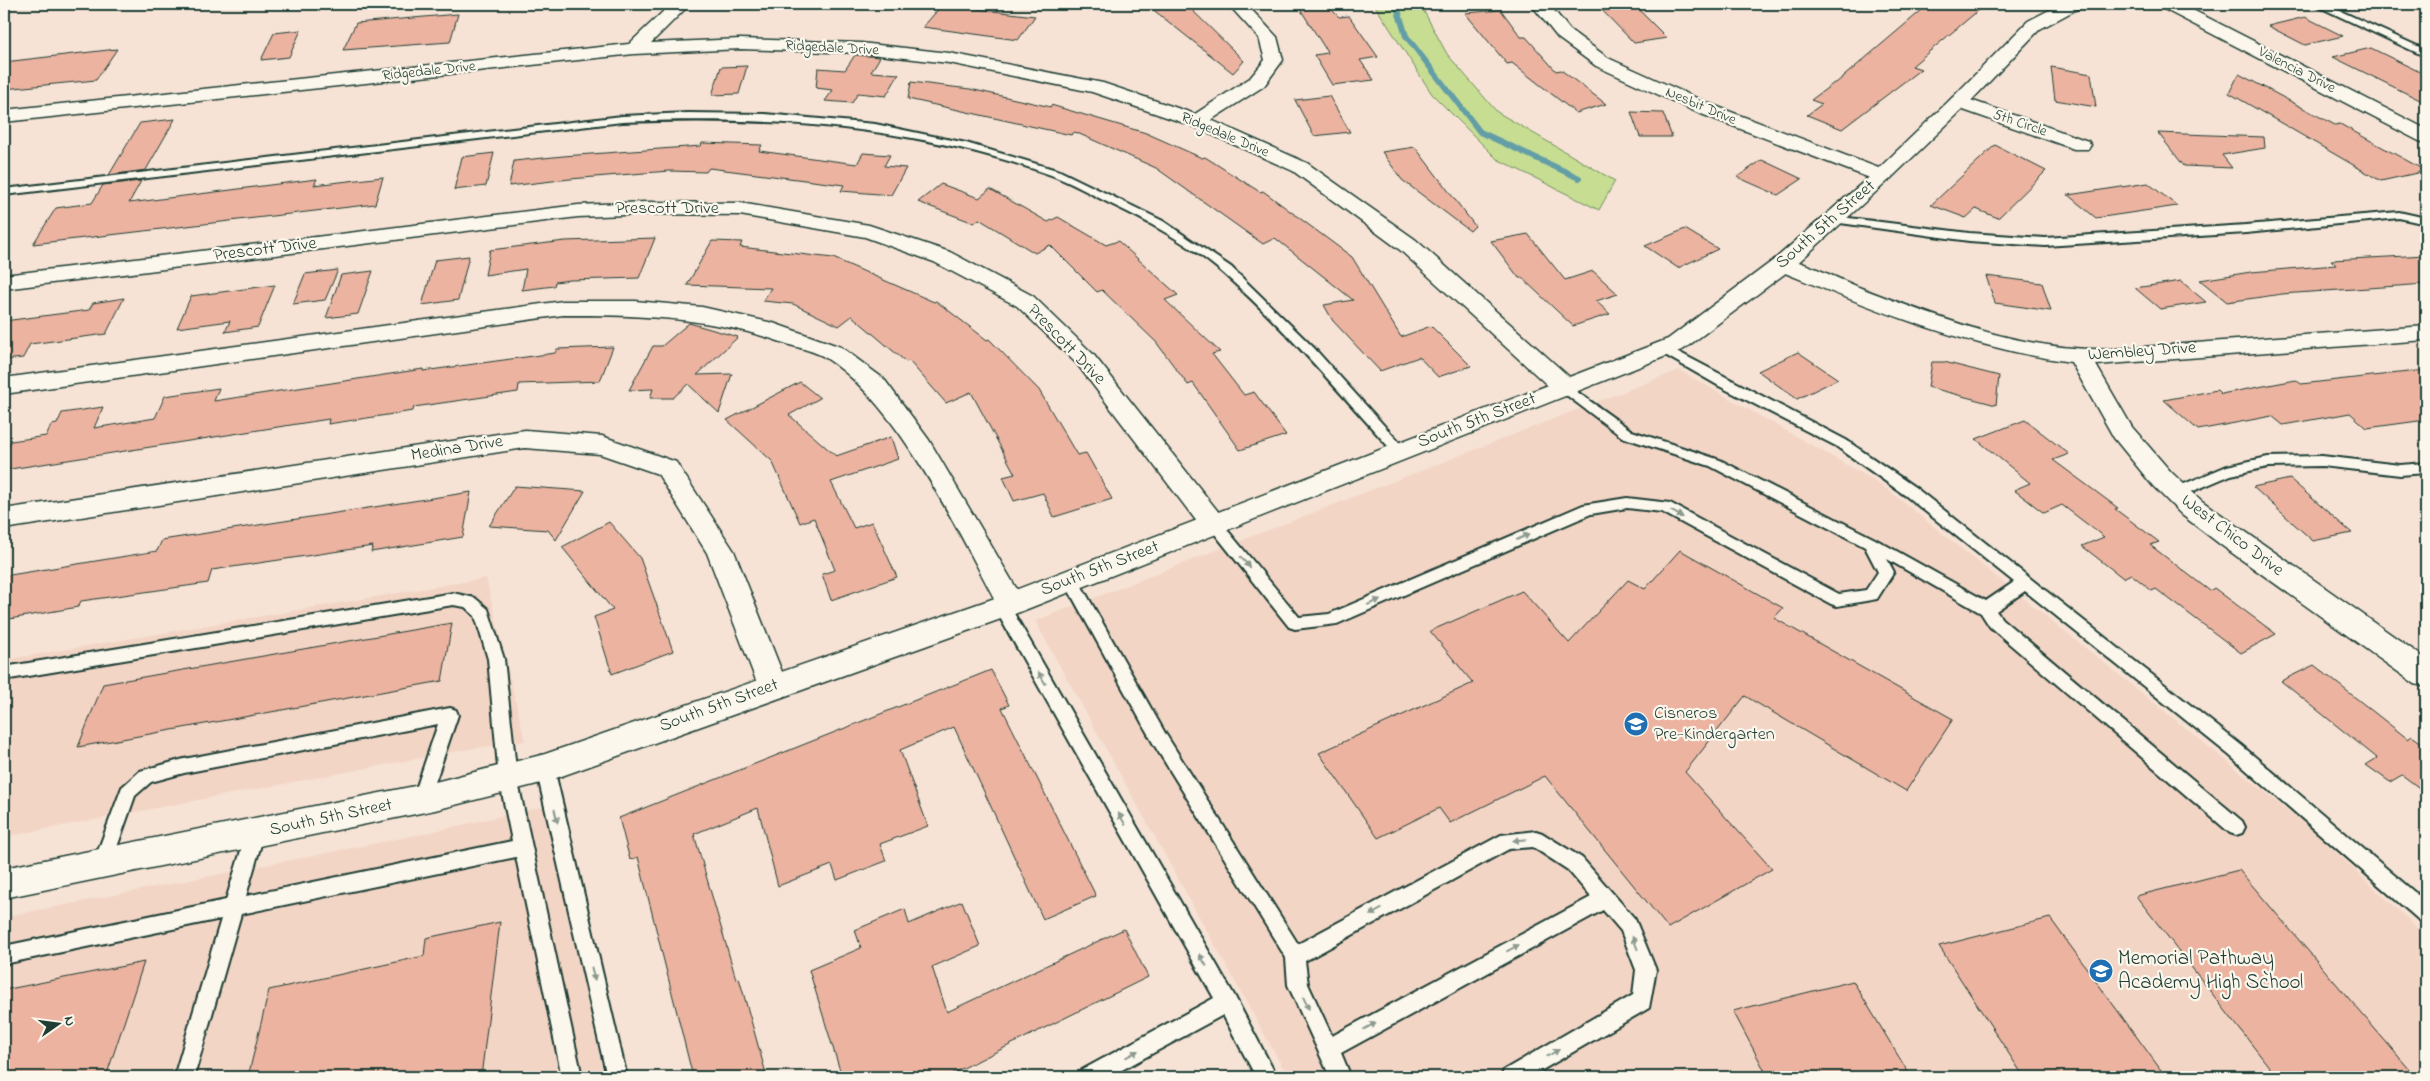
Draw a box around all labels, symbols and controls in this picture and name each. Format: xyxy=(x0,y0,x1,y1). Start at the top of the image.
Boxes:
street label: Ridgedale Drive xyxy=(785,35,880,62)
street label: Valencia Drive xyxy=(2254,41,2340,99)
street label: Ridgedale Drive xyxy=(381,55,477,88)
street label: Nesbit Drive xyxy=(1662,81,1740,131)
street label: 5th Circle xyxy=(1990,103,2050,143)
street label: Ridgedale Drive xyxy=(1177,107,1273,164)
street label: South 5th Street xyxy=(1770,174,1882,276)
street label: Prescott Drive xyxy=(615,196,720,222)
street label: Prescott Drive xyxy=(212,231,319,269)
street label: Prescott Drive xyxy=(1021,299,1112,392)
street label: Wembley Drive xyxy=(2087,335,2198,369)
street label: South 5th Street xyxy=(1414,386,1540,456)
street label: Medina Drive xyxy=(409,429,506,469)
street label: West Chico Drive xyxy=(2175,489,2290,584)
one-way arrow xyxy=(1670,510,1685,518)
one-way arrow xyxy=(1516,533,1531,541)
street label: South 5th Street xyxy=(1037,534,1163,604)
one-way arrow xyxy=(1239,555,1250,568)
one-way arrow xyxy=(1367,597,1381,605)
one-way arrow xyxy=(1037,671,1046,684)
street label: South 5th Street xyxy=(656,672,782,740)
place label: Cisneros Pre-Kindergarten xyxy=(1654,701,1775,749)
school or university icon: Cisneros Pre-Kindergarten xyxy=(1623,711,1649,737)
street label: South 5th Street xyxy=(267,792,395,844)
one-way arrow xyxy=(552,808,560,823)
one-way arrow xyxy=(1118,812,1127,825)
one-way arrow xyxy=(1512,836,1528,844)
one-way arrow xyxy=(1369,908,1383,917)
one-way arrow xyxy=(1631,935,1639,950)
one-way arrow xyxy=(1507,944,1520,953)
place label: Memorial Pathway Academy High School xyxy=(2118,944,2303,1000)
one-way arrow xyxy=(1198,953,1207,966)
school or university icon: Memorial Pathway Academy High School xyxy=(2088,958,2114,984)
one-way arrow xyxy=(589,966,597,981)
one-way arrow xyxy=(1303,996,1311,1010)
north arrow xyxy=(32,998,82,1048)
text: N xyxy=(58,1014,80,1028)
one-way arrow xyxy=(1363,1022,1378,1030)
one-way arrow xyxy=(1547,1048,1560,1057)
one-way arrow xyxy=(1125,1050,1140,1058)

